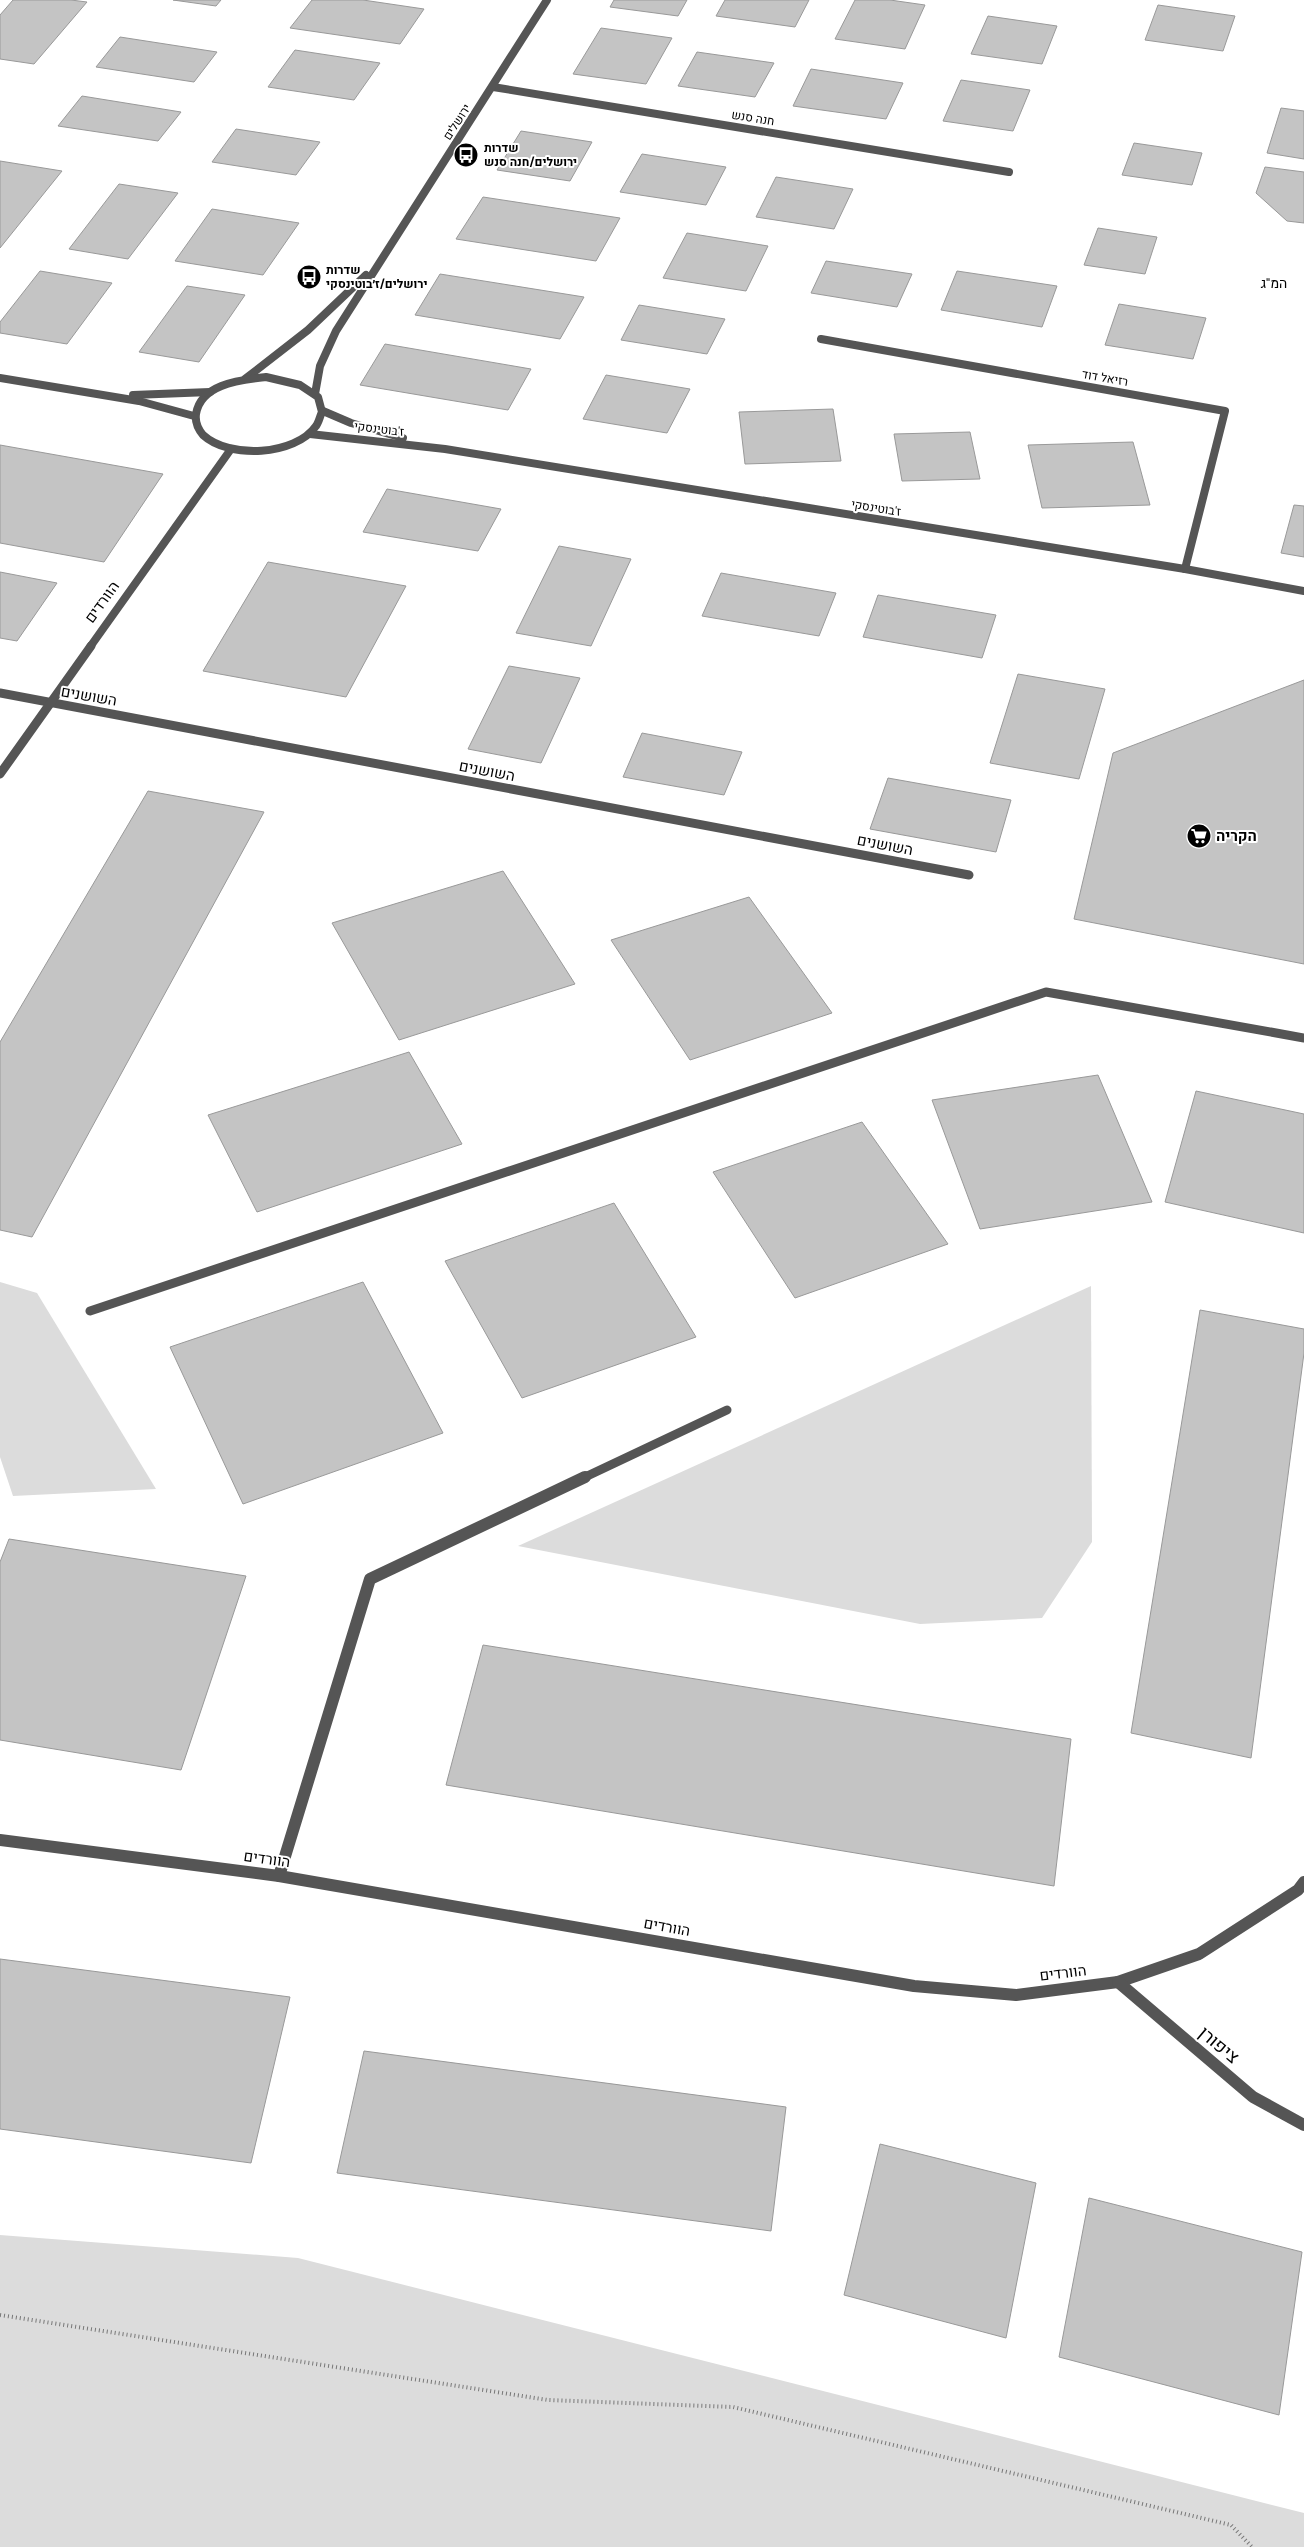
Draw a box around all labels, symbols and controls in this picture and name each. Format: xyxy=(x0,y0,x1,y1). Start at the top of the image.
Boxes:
street label: ירושלים xyxy=(439,101,475,143)
street label: חנה סנש xyxy=(730,107,776,129)
place label: שדרות ירושלים/חנה סנש xyxy=(484,140,577,170)
bus stop icon: שדרות ירושלים/חנה סנש xyxy=(453,142,479,168)
place label: שדרות ירושלים/ז׳בוטינסקי xyxy=(326,262,427,292)
bus stop icon: שדרות ירושלים/ז׳בוטינסקי xyxy=(296,264,322,290)
district label: המ"ג xyxy=(1261,274,1287,292)
street label: רזיאל דוד xyxy=(1081,366,1129,390)
street label: ז'בוטינסקי xyxy=(353,418,405,440)
street label: ז'בוטינסקי xyxy=(850,496,902,520)
street label: הוורדים xyxy=(80,577,124,627)
street label: השושנים xyxy=(59,681,119,711)
street label: השושנים xyxy=(457,756,517,786)
supermarket icon: הקריה xyxy=(1186,823,1212,849)
place label: הקריה xyxy=(1216,826,1257,846)
street label: השושנים xyxy=(855,830,915,860)
street label: הוורדים xyxy=(242,1846,292,1872)
street label: הוורדים xyxy=(642,1913,692,1941)
street label: הוורדים xyxy=(1039,1960,1087,1986)
street label: ציפורן xyxy=(1194,2021,1244,2069)

